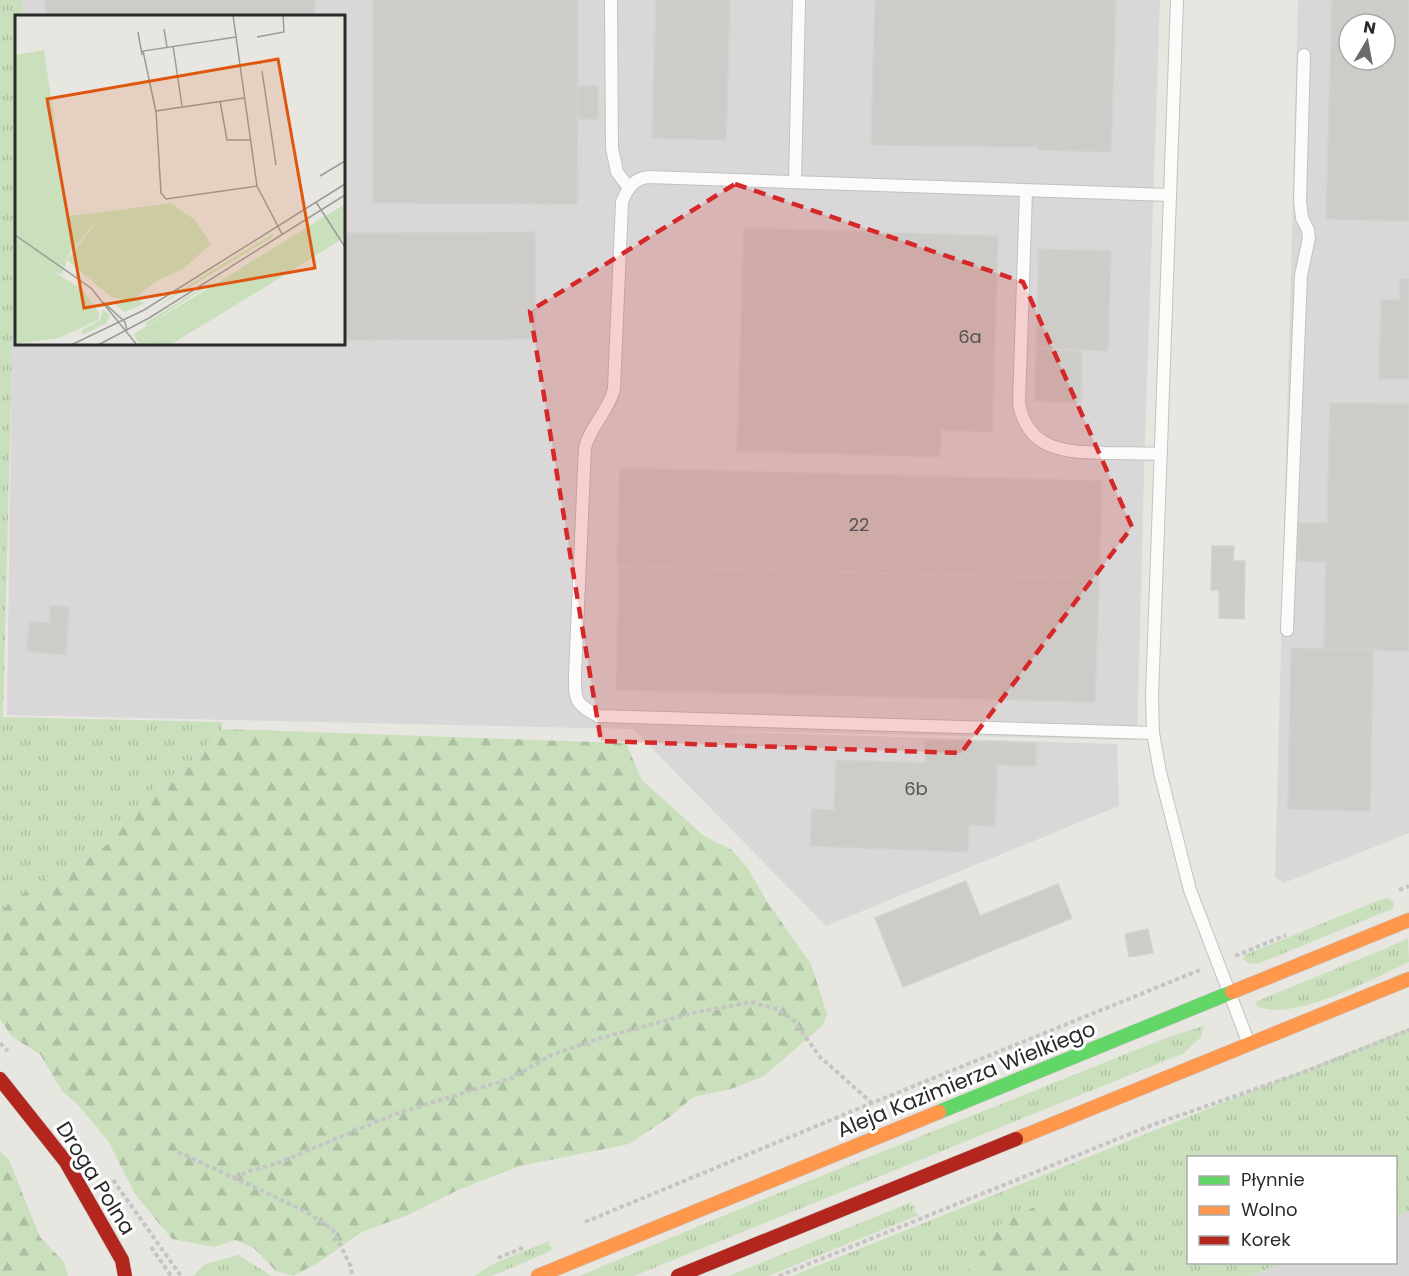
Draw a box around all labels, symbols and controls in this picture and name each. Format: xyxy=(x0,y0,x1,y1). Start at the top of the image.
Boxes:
north arrow xyxy=(1337,12,1397,72)
inset map xyxy=(15,15,345,345)
text: N xyxy=(1362,15,1377,40)
house number: 6a xyxy=(958,324,982,349)
house number: 22 xyxy=(849,512,869,537)
house number: 6b xyxy=(904,776,928,801)
street label: Aleja Kazimierza Wielkiego xyxy=(832,1014,1100,1144)
street label: Droga Polna xyxy=(50,1116,142,1240)
legend xyxy=(1187,1156,1397,1264)
text: Płynnie xyxy=(1241,1167,1305,1192)
text: Wolno xyxy=(1241,1197,1298,1222)
text: Korek xyxy=(1241,1227,1291,1252)

